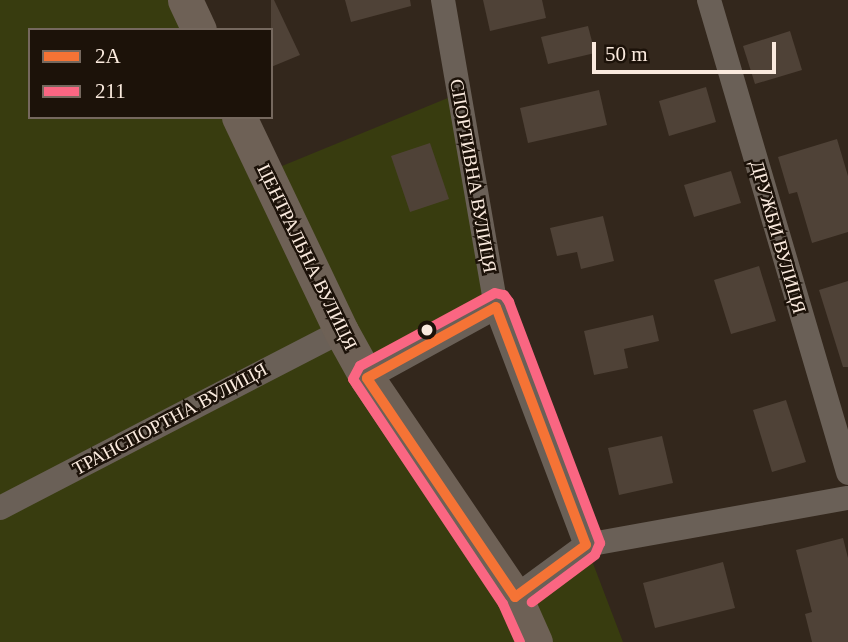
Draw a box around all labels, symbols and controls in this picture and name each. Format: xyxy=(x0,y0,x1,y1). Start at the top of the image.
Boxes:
legend xyxy=(28,28,273,119)
scale bar xyxy=(596,28,780,72)
text: 50 m xyxy=(605,42,648,66)
text: 2А xyxy=(95,44,121,68)
street label: СПОРТИВНА ВУЛИЦЯ xyxy=(445,77,501,275)
text: 211 xyxy=(95,79,126,103)
street label: ДРУЖБИ ВУЛИЦЯ xyxy=(745,158,811,316)
street label: ЦЕНТРАЛЬНА ВУЛИЦЯ xyxy=(252,160,362,354)
unlabelled marker xyxy=(420,323,434,337)
street label: ТРАНСПОРТНА ВУЛИЦЯ xyxy=(69,358,271,480)

